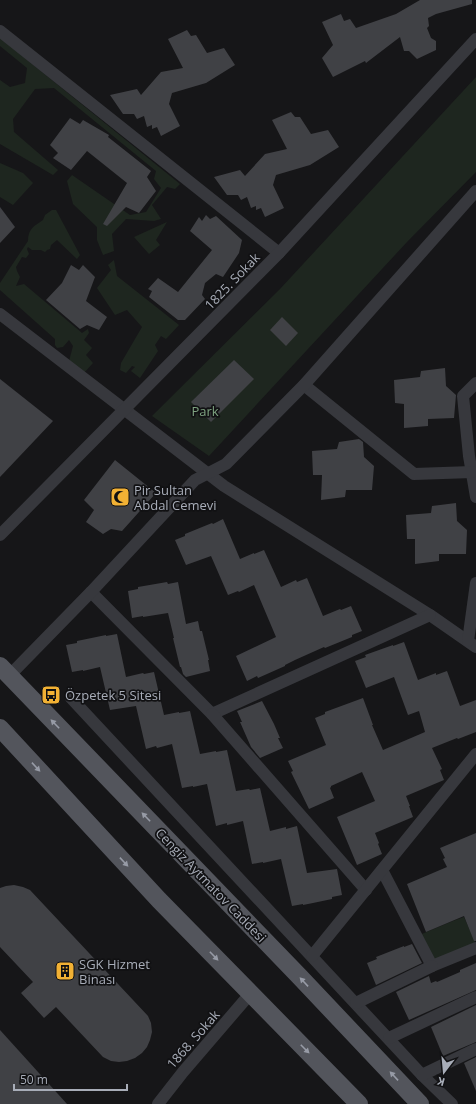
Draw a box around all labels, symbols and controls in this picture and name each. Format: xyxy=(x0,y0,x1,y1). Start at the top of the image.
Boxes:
street label: 1825. Sokak xyxy=(200,249,264,313)
park label: Park xyxy=(191,402,219,420)
place label: Pir Sultan Abdal Cemevi xyxy=(134,481,217,514)
mosque icon: Pir Sultan Abdal Cemevi xyxy=(109,486,131,508)
bus stop icon: Özpetek 5 Sitesi xyxy=(40,684,62,706)
place label: Özpetek 5 Sitesi xyxy=(65,686,161,704)
one-way arrow xyxy=(50,719,60,729)
one-way arrow xyxy=(31,762,41,772)
one-way arrow xyxy=(141,812,151,822)
street label: Cengiz Aytmatov Caddesi xyxy=(152,824,270,946)
one-way arrow xyxy=(119,857,129,867)
one-way arrow xyxy=(209,951,219,961)
place label: SGK Hizmet Binası xyxy=(79,955,150,988)
building icon: SGK Hizmet Binası xyxy=(54,960,76,982)
one-way arrow xyxy=(300,977,309,986)
street label: 1868. Sokak xyxy=(162,1006,224,1072)
one-way arrow xyxy=(300,1044,310,1054)
north arrow xyxy=(424,1052,464,1092)
scale bar xyxy=(14,1066,127,1092)
text: 50 m xyxy=(20,1071,48,1088)
one-way arrow xyxy=(389,1071,398,1081)
text: K xyxy=(435,1074,447,1090)

